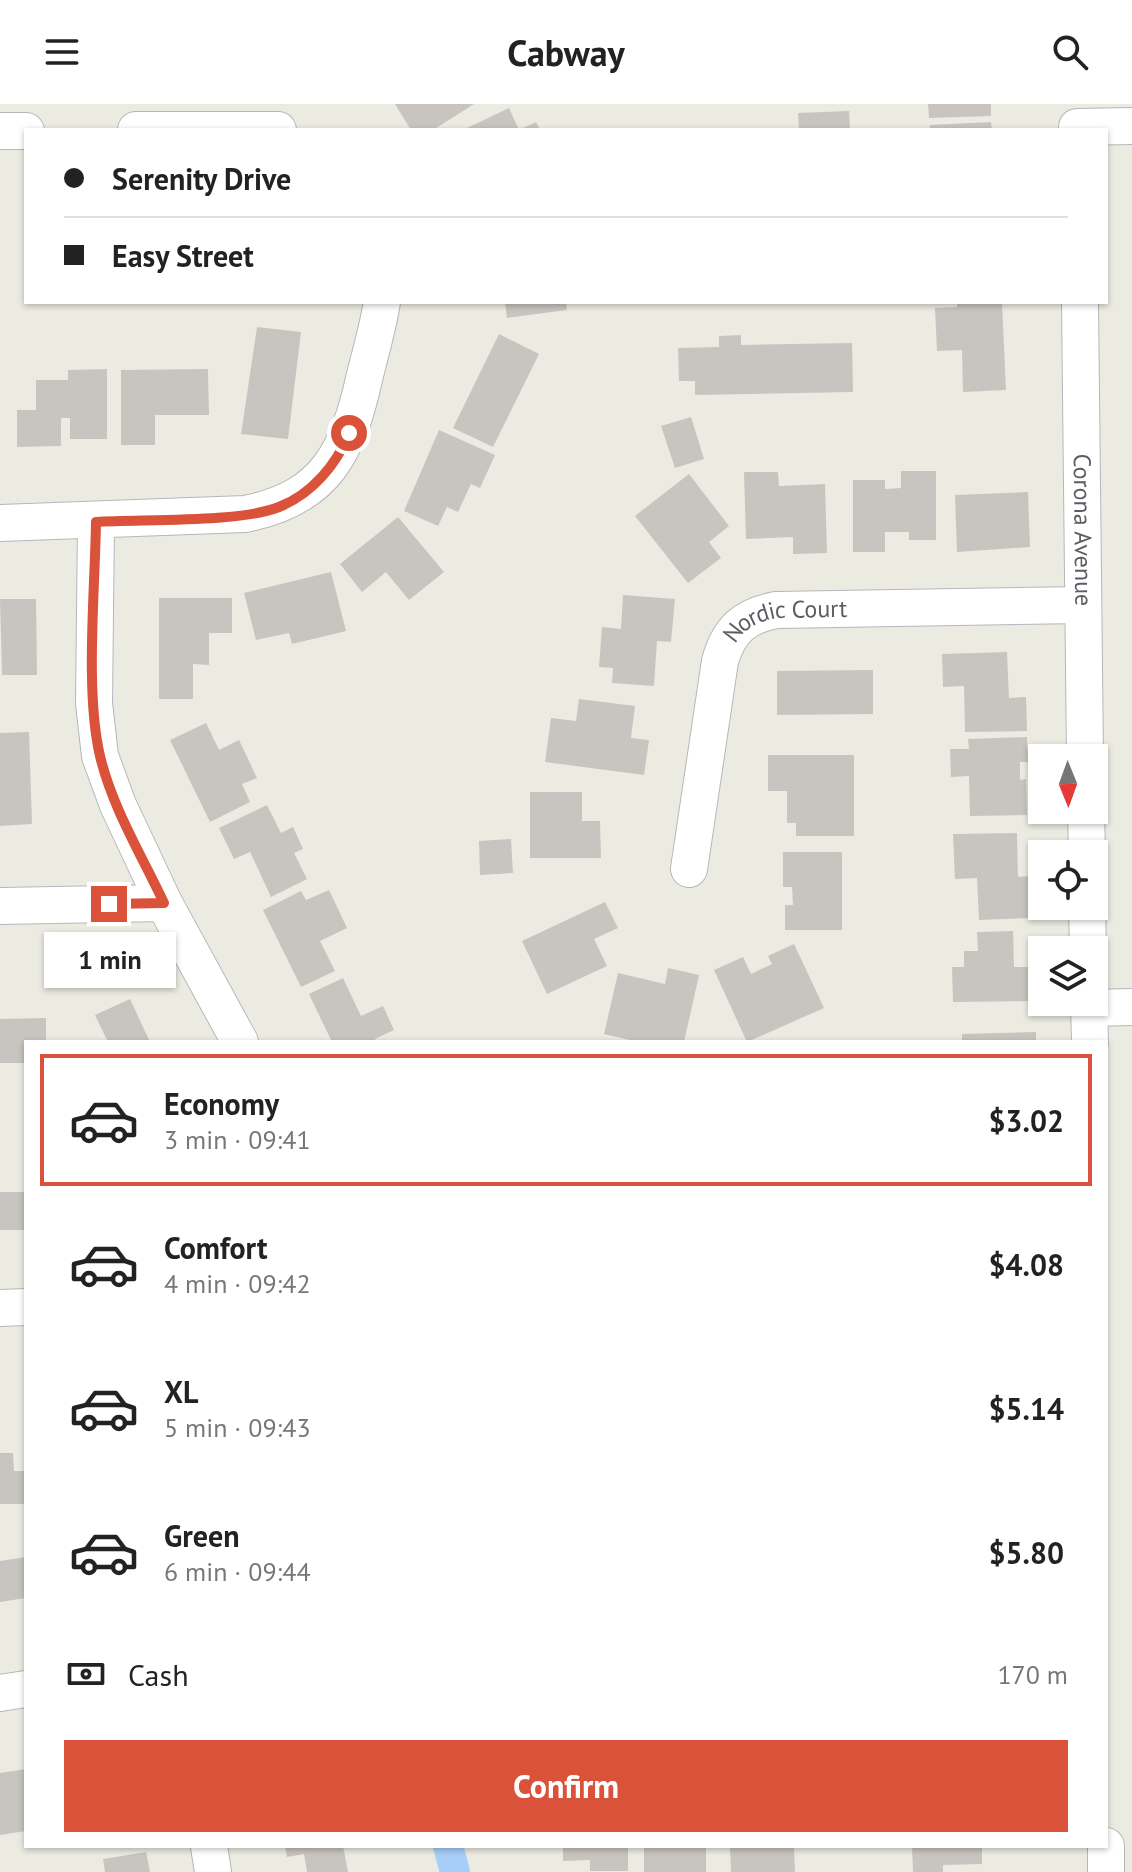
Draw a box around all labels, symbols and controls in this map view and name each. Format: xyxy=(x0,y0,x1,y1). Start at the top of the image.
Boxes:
text: Cabway xyxy=(507,29,625,76)
icon: menu xyxy=(40,30,84,74)
icon: search xyxy=(1048,30,1092,74)
text: Serenity Drive xyxy=(112,159,291,198)
text: Easy Street xyxy=(112,236,254,275)
route start xyxy=(331,415,367,451)
street label: Corona Avenue xyxy=(1067,454,1099,606)
street label: Nordic Court xyxy=(716,593,848,648)
north arrow xyxy=(1028,744,1108,824)
map controls xyxy=(1028,744,1108,1016)
button: locate xyxy=(1028,840,1108,920)
route end xyxy=(91,886,127,922)
callout: 1 min xyxy=(43,932,175,988)
button: layers xyxy=(1028,936,1108,1016)
text: 1 min xyxy=(78,943,142,976)
icon: car xyxy=(68,1084,140,1156)
text: Economy xyxy=(164,1084,279,1123)
text: $3.02 xyxy=(989,1101,1064,1140)
text: 3 min · 09:41 xyxy=(164,1123,311,1156)
icon: car xyxy=(68,1228,140,1300)
text: Comfort xyxy=(164,1228,267,1267)
text: $4.08 xyxy=(989,1245,1064,1284)
text: 4 min · 09:42 xyxy=(164,1267,311,1300)
icon: car xyxy=(68,1372,140,1444)
text: XL xyxy=(164,1372,198,1411)
text: $5.14 xyxy=(989,1389,1064,1428)
text: 5 min · 09:43 xyxy=(164,1411,311,1444)
icon: car xyxy=(68,1516,140,1588)
text: Green xyxy=(164,1516,239,1555)
text: $5.80 xyxy=(989,1533,1064,1572)
text: 6 min · 09:44 xyxy=(164,1555,311,1588)
icon: cash xyxy=(64,1652,108,1696)
text: Cash xyxy=(128,1655,189,1694)
text: 170 m xyxy=(997,1658,1068,1691)
button: Confirm xyxy=(64,1740,1068,1832)

